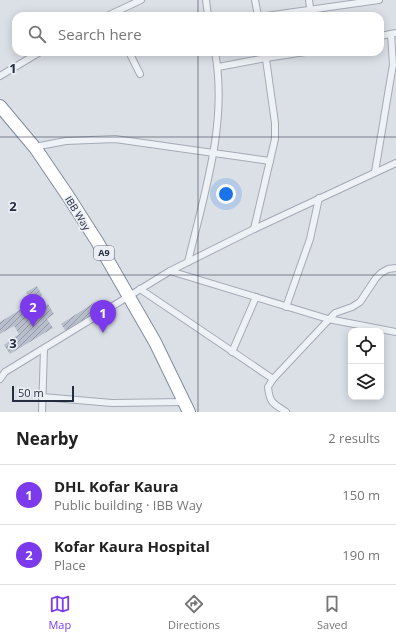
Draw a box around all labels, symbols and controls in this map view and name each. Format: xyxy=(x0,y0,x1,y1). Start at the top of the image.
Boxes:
search box xyxy=(12,12,384,56)
icon: search xyxy=(26,23,48,45)
text: Search here xyxy=(58,24,142,44)
text: 1 xyxy=(9,59,17,77)
your location xyxy=(216,184,236,204)
street label: IBB Way xyxy=(62,193,95,234)
text: 2 xyxy=(9,197,17,215)
road number: A9 xyxy=(94,246,114,260)
pin: 2 xyxy=(20,294,46,327)
pin: 1 xyxy=(90,300,116,333)
map controls xyxy=(348,328,384,400)
button: locate xyxy=(348,328,384,364)
text: 3 xyxy=(9,334,17,352)
button: layers xyxy=(348,364,384,400)
scale bar xyxy=(12,384,74,403)
text: 50 m xyxy=(18,385,44,400)
text: Nearby xyxy=(16,427,78,450)
text: 2 results xyxy=(328,429,380,447)
text: DHL Kofar Kaura xyxy=(54,476,179,496)
text: 1 xyxy=(25,486,33,504)
text: 150 m xyxy=(342,486,380,504)
text: Public building · IBB Way xyxy=(54,496,202,514)
text: Kofar Kaura Hospital xyxy=(54,536,210,556)
text: 2 xyxy=(25,546,33,564)
text: 190 m xyxy=(342,546,380,564)
text: Place xyxy=(54,556,86,574)
tab: Map xyxy=(48,593,71,632)
tab: Directions xyxy=(168,593,220,632)
tab: Saved xyxy=(317,593,348,632)

